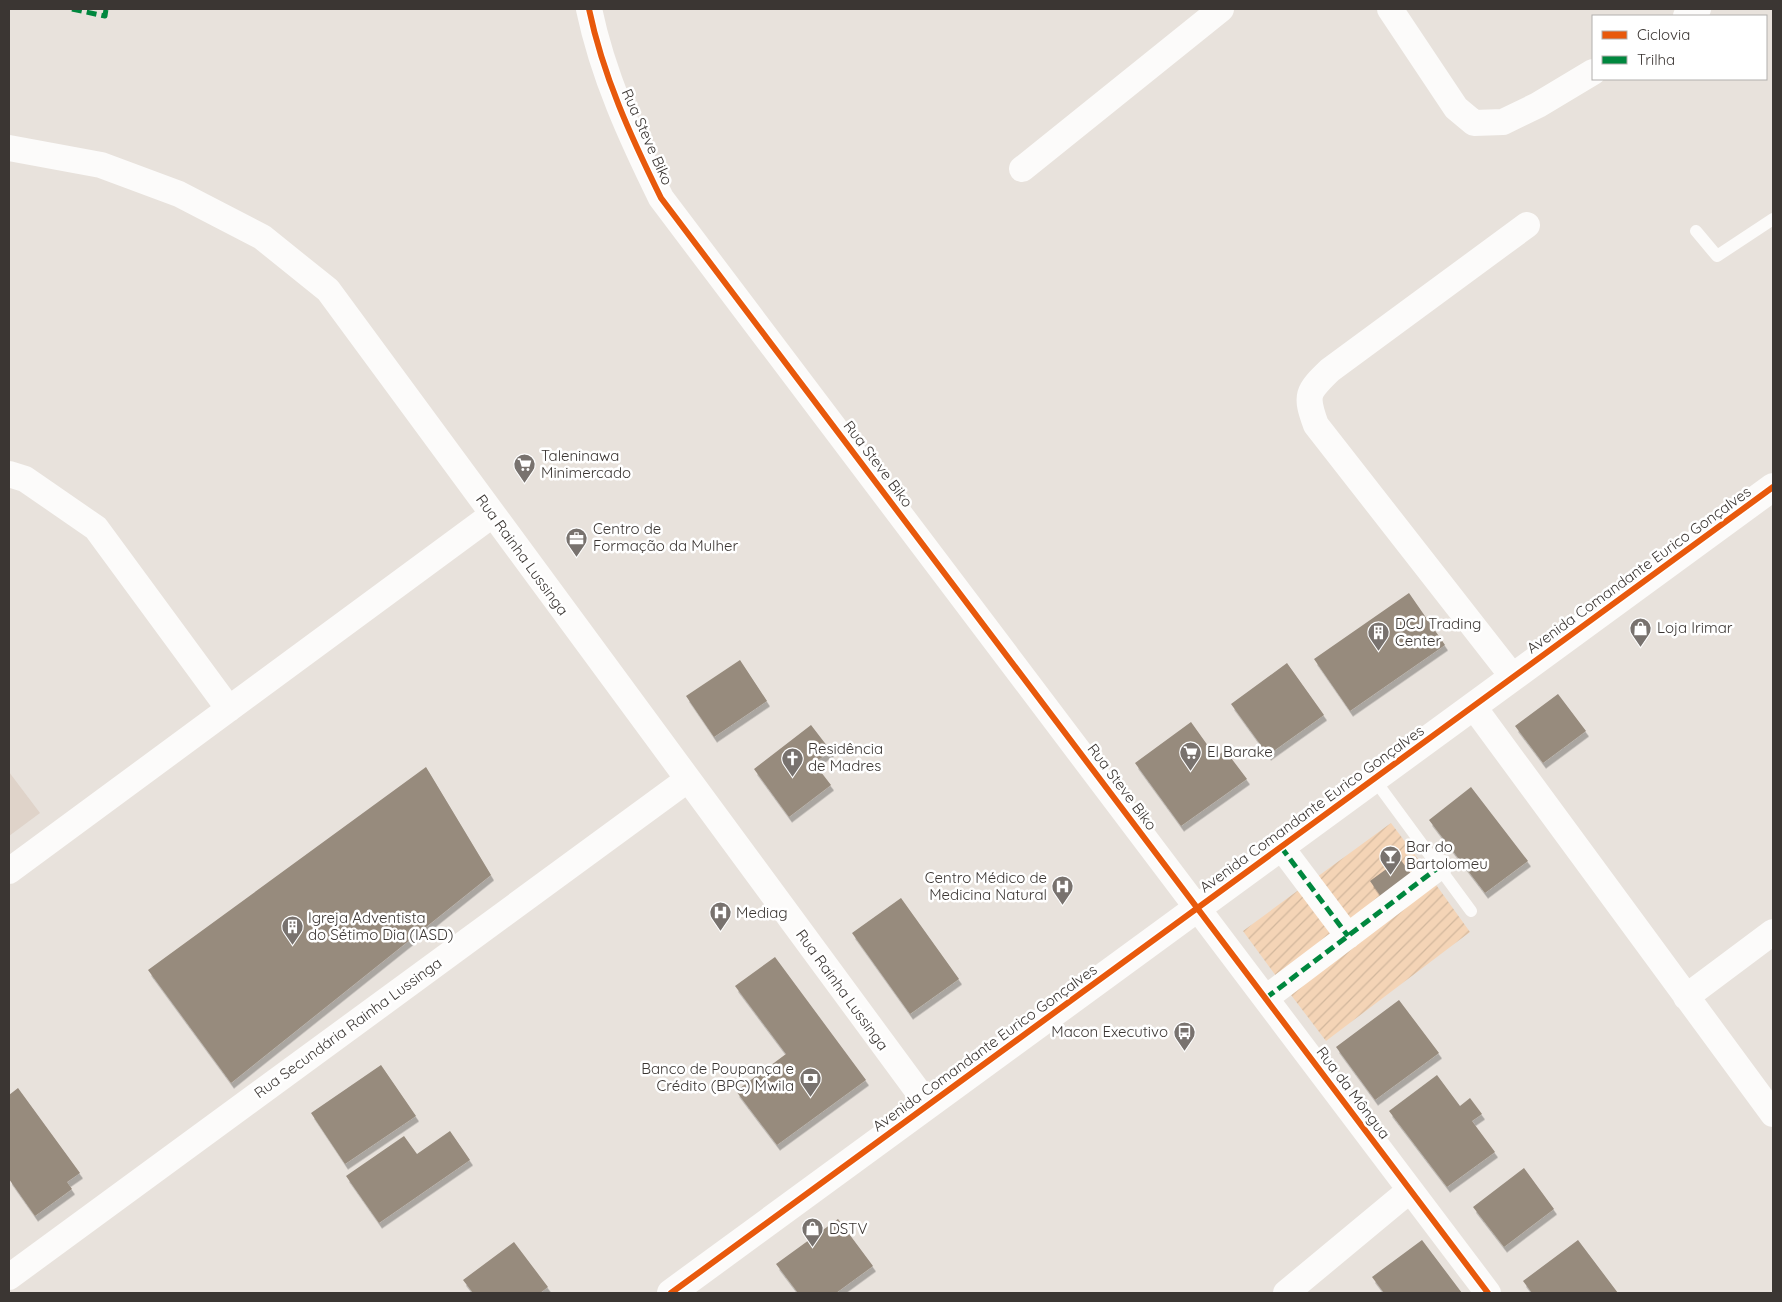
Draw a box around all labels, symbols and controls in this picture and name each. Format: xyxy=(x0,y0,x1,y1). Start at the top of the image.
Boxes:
legend xyxy=(1592,15,1767,80)
text: Ciclovia xyxy=(1637,25,1690,44)
text: Trilha xyxy=(1637,50,1675,69)
street label: Rua Steve Biko xyxy=(618,86,677,188)
street label: Rua Steve Biko xyxy=(840,417,917,511)
place label: Taleninawa Minimercado xyxy=(541,446,631,482)
supermarket icon: Taleninawa Minimercado xyxy=(513,453,537,484)
street label: Avenida Comandante Eurico Gonçalves xyxy=(1523,482,1755,657)
street label: Rua Rainha Lussinga xyxy=(472,490,573,619)
place label: Centro de Formação da Mulher xyxy=(593,519,739,555)
office icon: Centro de Formação da Mulher xyxy=(565,526,589,557)
place label: DCJ Trading Center xyxy=(1395,614,1481,650)
shop icon: Loja Irimar xyxy=(1629,616,1653,647)
place label: Loja Irimar xyxy=(1657,618,1733,637)
building icon: DCJ Trading Center xyxy=(1367,621,1391,652)
street label: Avenida Comandante Eurico Gonçalves xyxy=(1196,721,1428,896)
place label: Residência de Madres xyxy=(808,739,883,775)
street label: Rua Steve Biko xyxy=(1084,740,1161,834)
supermarket icon: El Barake xyxy=(1179,740,1203,771)
place label: El Barake xyxy=(1207,742,1273,761)
church icon: Residência de Madres xyxy=(780,746,804,777)
place label: Bar do Bartolomeu xyxy=(1406,837,1488,873)
bar icon: Bar do Bartolomeu xyxy=(1378,844,1402,875)
place label: Centro Médico de Medicina Natural xyxy=(925,868,1047,904)
hospital icon: Centro Médico de Medicina Natural xyxy=(1051,875,1075,906)
hospital icon: Mediag xyxy=(708,901,732,932)
place label: Mediag xyxy=(736,903,788,922)
place label: Igreja Adventista do Sétimo Dia (IASD) xyxy=(308,908,453,944)
building icon: Igreja Adventista do Sétimo Dia (IASD) xyxy=(280,915,304,946)
street label: Rua Rainha Lussinga xyxy=(792,925,893,1054)
street label: Rua Secundária Rainha Lussinga xyxy=(250,953,445,1102)
street label: Avenida Comandante Eurico Gonçalves xyxy=(869,960,1101,1135)
bus stop icon: Macon Executivo xyxy=(1172,1020,1196,1051)
place label: Macon Executivo xyxy=(1051,1022,1168,1041)
street label: Rua da Môngua xyxy=(1312,1043,1394,1143)
place label: Banco de Poupança e Crédito (BPC) Mwila xyxy=(641,1059,794,1095)
bank icon: Banco de Poupança e Crédito (BPC) Mwila xyxy=(798,1066,822,1097)
shop icon: DSTV xyxy=(801,1217,825,1248)
place label: DSTV xyxy=(829,1219,867,1238)

